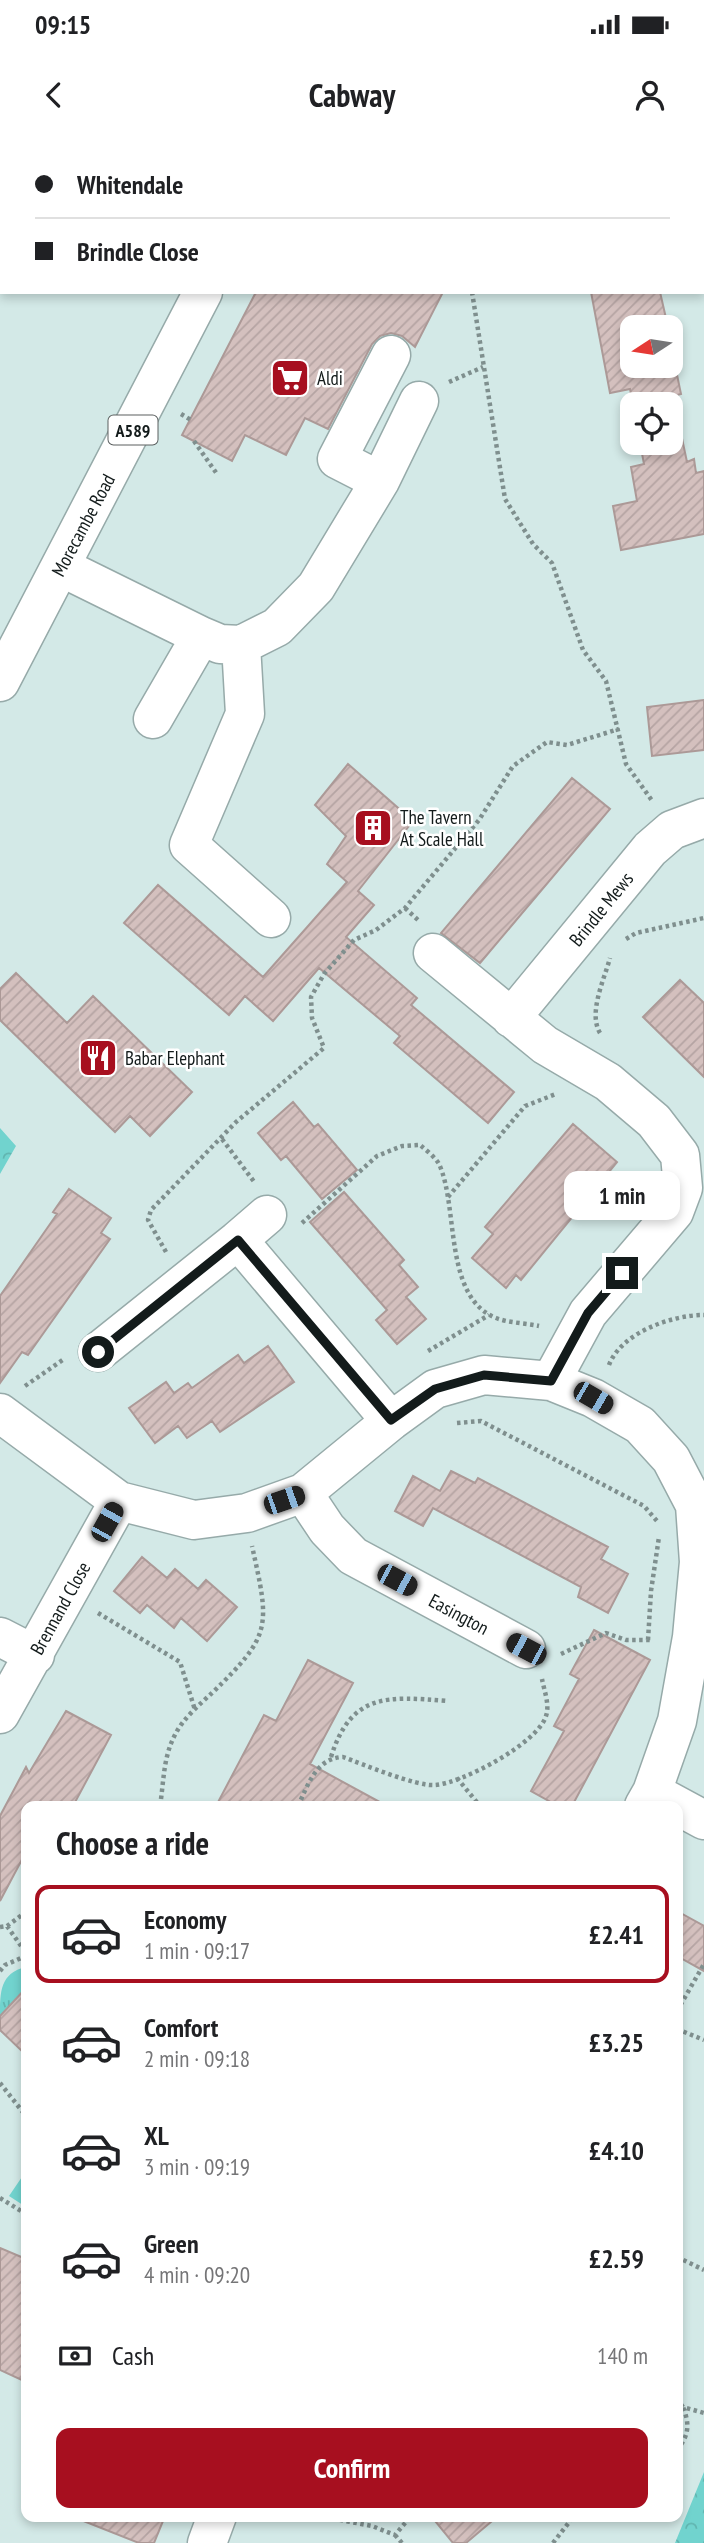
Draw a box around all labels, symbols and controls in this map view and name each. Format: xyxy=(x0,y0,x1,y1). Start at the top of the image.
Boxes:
text: 09:15 xyxy=(35,8,91,41)
text: Cabway xyxy=(309,74,395,116)
icon: back xyxy=(35,76,73,114)
icon: person xyxy=(631,76,669,114)
text: Whitendale xyxy=(77,168,183,201)
text: Brindle Close xyxy=(77,235,199,268)
north arrow xyxy=(620,315,682,378)
map controls xyxy=(620,315,683,455)
supermarket icon: Aldi xyxy=(269,357,311,399)
place label: Aldi xyxy=(317,366,343,390)
button: locate xyxy=(620,392,683,455)
road number: A589 xyxy=(108,416,158,444)
street label: Morecambe Road xyxy=(46,470,120,580)
place label: The Tavern At Scale Hall xyxy=(400,805,484,851)
building icon: The Tavern At Scale Hall xyxy=(352,807,394,849)
street label: Brindle Mews xyxy=(564,867,638,951)
restaurant icon: Babar Elephant xyxy=(77,1037,119,1079)
place label: Babar Elephant xyxy=(125,1046,226,1070)
callout: 1 min xyxy=(564,1172,680,1220)
text: 1 min xyxy=(599,1181,645,1210)
route end xyxy=(606,1257,638,1289)
route start xyxy=(82,1336,114,1368)
car xyxy=(570,1378,617,1418)
car xyxy=(261,1483,308,1517)
car xyxy=(88,1499,127,1545)
street label: Brennand Close xyxy=(25,1557,95,1659)
car xyxy=(374,1561,421,1599)
street label: Easington xyxy=(425,1588,493,1640)
car xyxy=(503,1630,550,1668)
text: Choose a ride xyxy=(56,1822,209,1864)
icon: car xyxy=(60,1903,123,1966)
text: Economy xyxy=(144,1903,226,1936)
text: £2.41 xyxy=(589,1918,644,1951)
text: 1 min · 09:17 xyxy=(144,1936,250,1965)
icon: car xyxy=(60,2011,123,2074)
text: Comfort xyxy=(144,2011,218,2044)
text: £3.25 xyxy=(589,2026,644,2059)
text: 2 min · 09:18 xyxy=(144,2044,250,2073)
icon: car xyxy=(60,2119,123,2182)
text: XL xyxy=(144,2119,169,2152)
text: £4.10 xyxy=(589,2134,644,2167)
text: 3 min · 09:19 xyxy=(144,2152,250,2181)
icon: car xyxy=(60,2227,123,2290)
text: Green xyxy=(144,2227,199,2260)
text: £2.59 xyxy=(589,2242,644,2275)
text: 4 min · 09:20 xyxy=(144,2260,250,2289)
icon: cash xyxy=(56,2337,94,2375)
text: Cash xyxy=(112,2339,154,2372)
text: 140 m xyxy=(597,2341,648,2370)
button: Confirm xyxy=(56,2428,648,2508)

